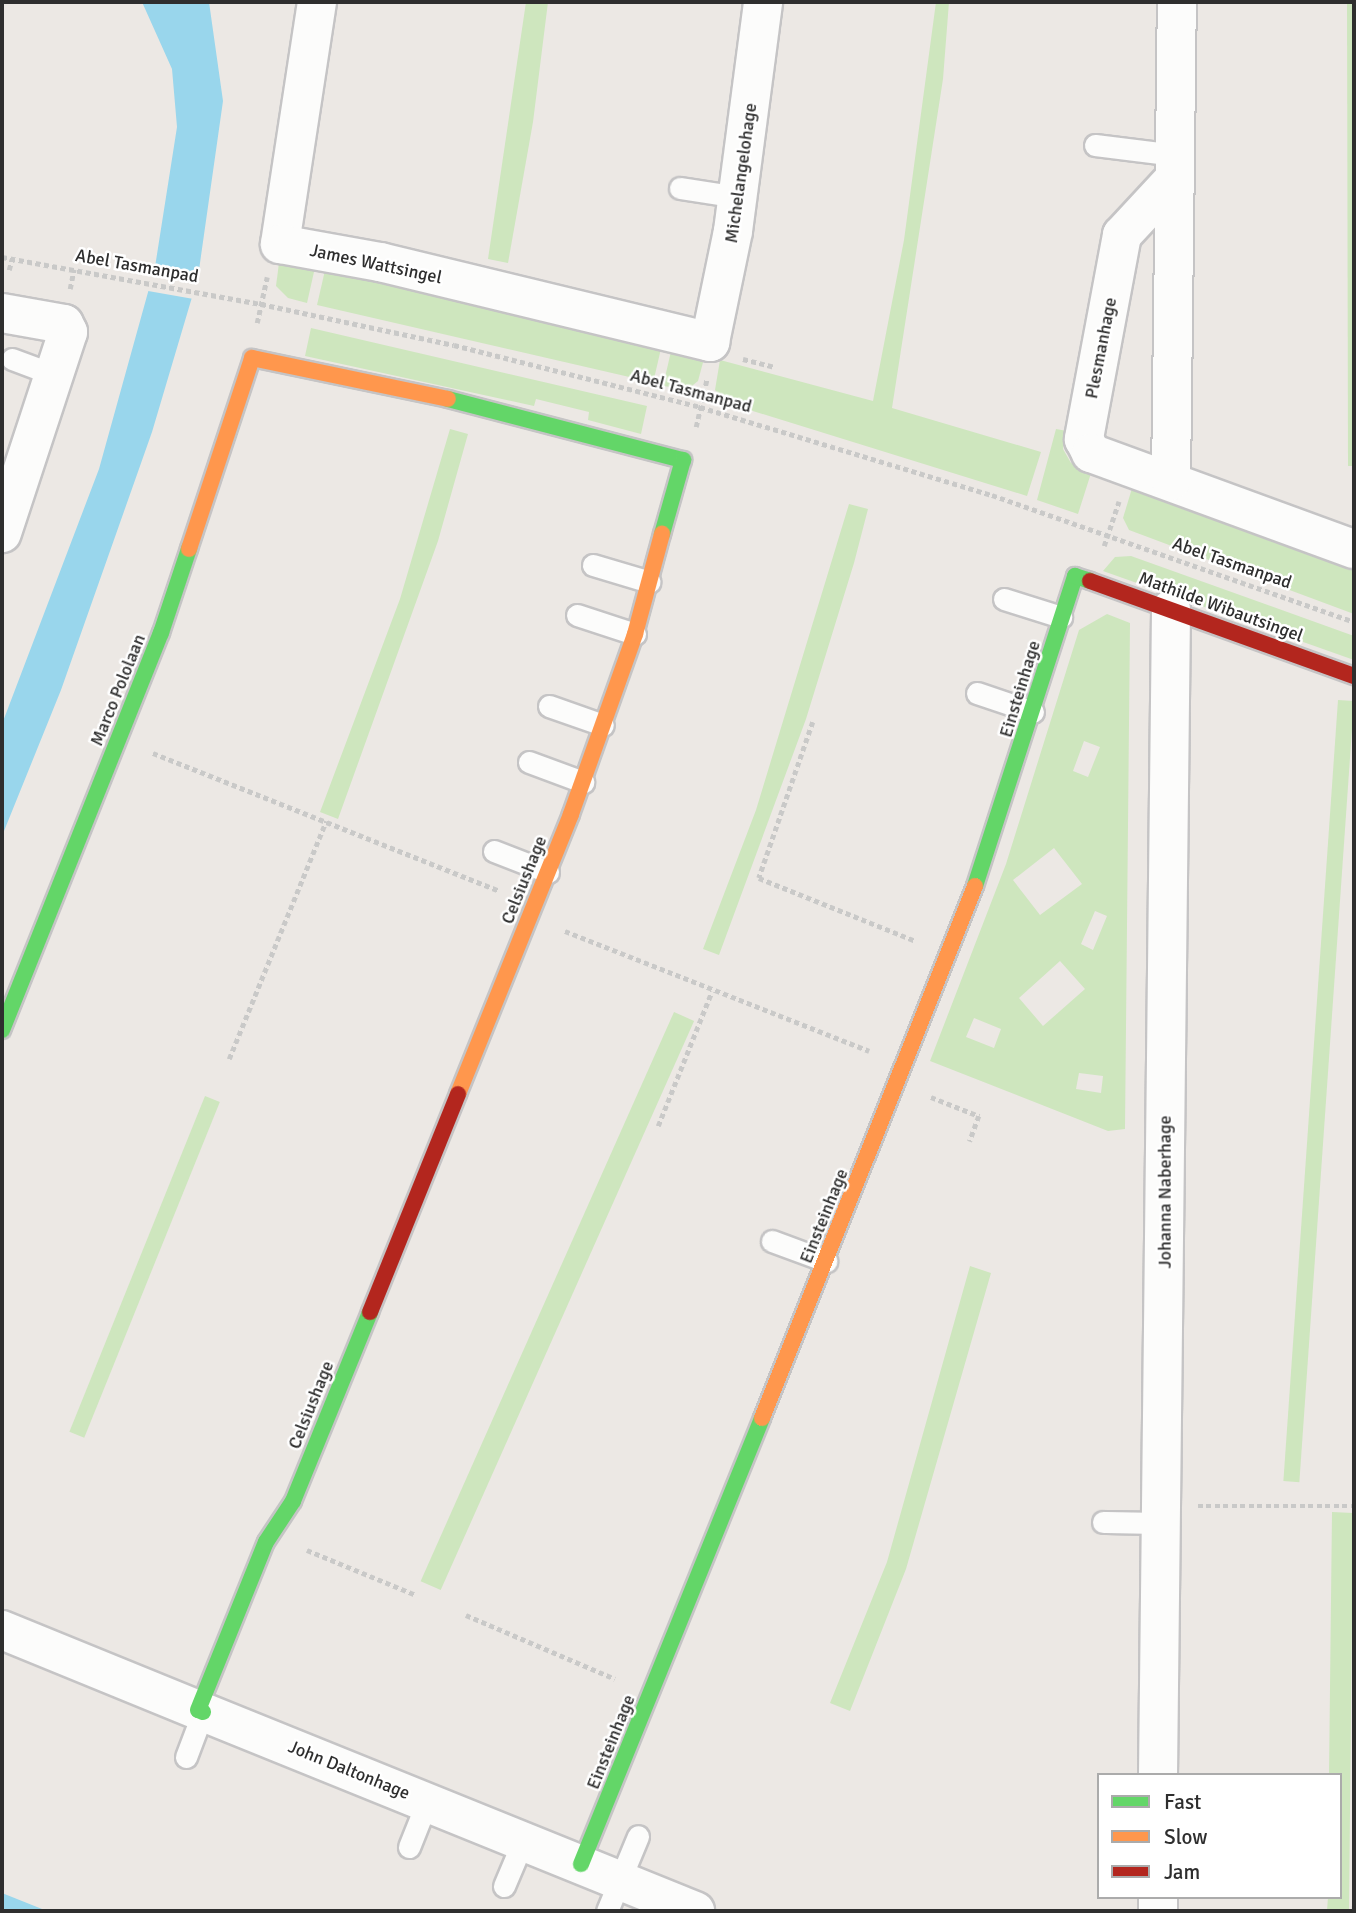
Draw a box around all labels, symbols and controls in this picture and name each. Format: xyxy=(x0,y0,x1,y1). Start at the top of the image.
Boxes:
street label: Michelangelohage xyxy=(720,102,762,244)
street label: James Wattsingel xyxy=(308,239,444,289)
street label: Abel Tasmanpad xyxy=(74,245,200,287)
street label: Plesmanhage xyxy=(1081,295,1121,401)
street label: Abel Tasmanpad xyxy=(628,364,754,418)
street label: Abel Tasmanpad xyxy=(1170,532,1294,594)
street label: Mathilde Wibautsingel xyxy=(1136,567,1306,647)
street label: Marco Pololaan xyxy=(86,631,150,749)
street label: Einsteinhage xyxy=(995,638,1045,740)
street label: Celsiushage xyxy=(497,833,551,927)
street label: Johanna Naberhage xyxy=(1154,1116,1176,1268)
street label: Einsteinhage xyxy=(795,1166,853,1266)
street label: Celsiushage xyxy=(284,1358,338,1452)
street label: Einsteinhage xyxy=(582,1692,640,1792)
street label: John Daltonhage xyxy=(285,1736,413,1804)
legend xyxy=(1097,1773,1342,1899)
text: Fast xyxy=(1164,1789,1201,1815)
text: Slow xyxy=(1164,1824,1208,1850)
text: Jam xyxy=(1164,1859,1200,1885)

